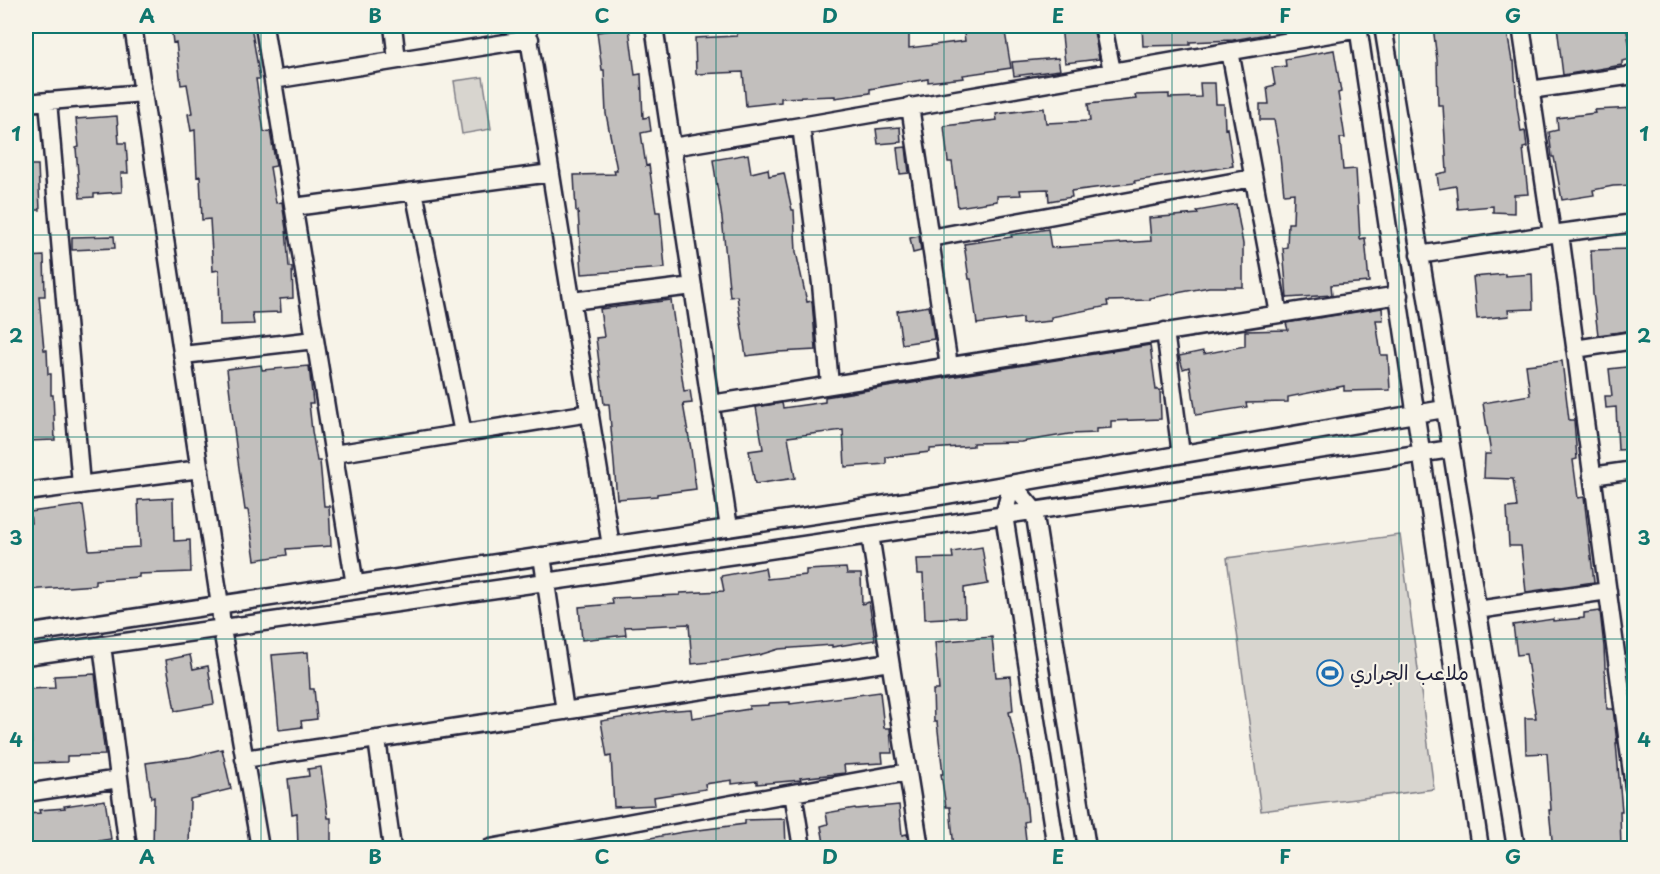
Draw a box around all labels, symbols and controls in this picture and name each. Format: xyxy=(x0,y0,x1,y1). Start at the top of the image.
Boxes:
text: A xyxy=(139,0,155,30)
text: B xyxy=(368,0,382,30)
text: C xyxy=(594,0,610,30)
text: D xyxy=(822,0,838,30)
text: E xyxy=(1052,0,1064,30)
text: F xyxy=(1279,0,1291,30)
text: G xyxy=(1505,0,1521,30)
text: 1 xyxy=(11,118,21,148)
text: 1 xyxy=(1639,118,1649,148)
text: 2 xyxy=(9,320,23,350)
text: 2 xyxy=(1637,320,1651,350)
text: 3 xyxy=(9,522,23,552)
text: 3 xyxy=(1637,522,1651,552)
place label: ملاعب الجراري xyxy=(1350,657,1469,688)
sports icon: ملاعب الجراري xyxy=(1315,658,1345,688)
text: 4 xyxy=(9,724,23,754)
text: 4 xyxy=(1637,724,1651,754)
text: A xyxy=(139,841,155,871)
text: B xyxy=(368,841,382,871)
text: C xyxy=(594,841,610,871)
text: D xyxy=(822,841,838,871)
text: E xyxy=(1052,841,1064,871)
text: F xyxy=(1279,841,1291,871)
text: G xyxy=(1505,841,1521,871)

